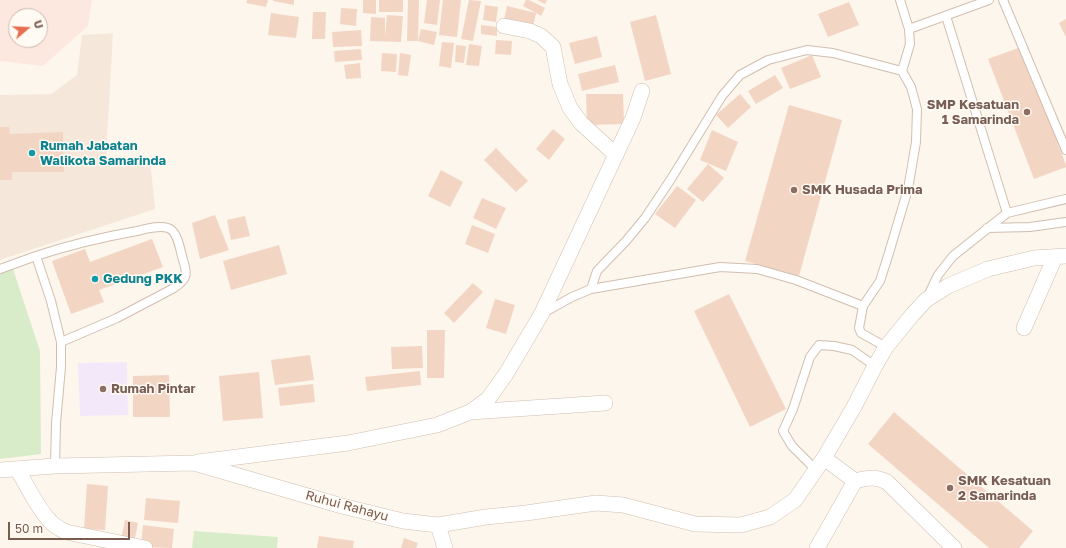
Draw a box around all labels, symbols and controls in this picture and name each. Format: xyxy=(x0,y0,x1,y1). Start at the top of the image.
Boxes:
north arrow xyxy=(8,8,48,48)
text: U xyxy=(31,18,46,30)
place label: SMP Kesatuan 1 Samarinda xyxy=(927,97,1019,128)
marker: SMP Kesatuan 1 Samarinda xyxy=(1022,107,1032,117)
place label: Rumah Jabatan Walikota Samarinda xyxy=(40,138,166,169)
marker: Rumah Jabatan Walikota Samarinda xyxy=(27,148,37,158)
place label: SMK Husada Prima xyxy=(802,182,922,198)
marker: SMK Husada Prima xyxy=(789,185,799,195)
place label: Gedung PKK xyxy=(103,271,183,287)
marker: Gedung PKK xyxy=(90,274,100,284)
place label: Rumah Pintar xyxy=(111,381,196,397)
marker: Rumah Pintar xyxy=(98,384,108,394)
place label: SMK Kesatuan 2 Samarinda xyxy=(958,473,1051,504)
marker: SMK Kesatuan 2 Samarinda xyxy=(945,483,955,493)
street label: Ruhui Rahayu xyxy=(304,487,390,525)
scale bar xyxy=(10,514,132,540)
text: 50 m xyxy=(15,521,43,536)

